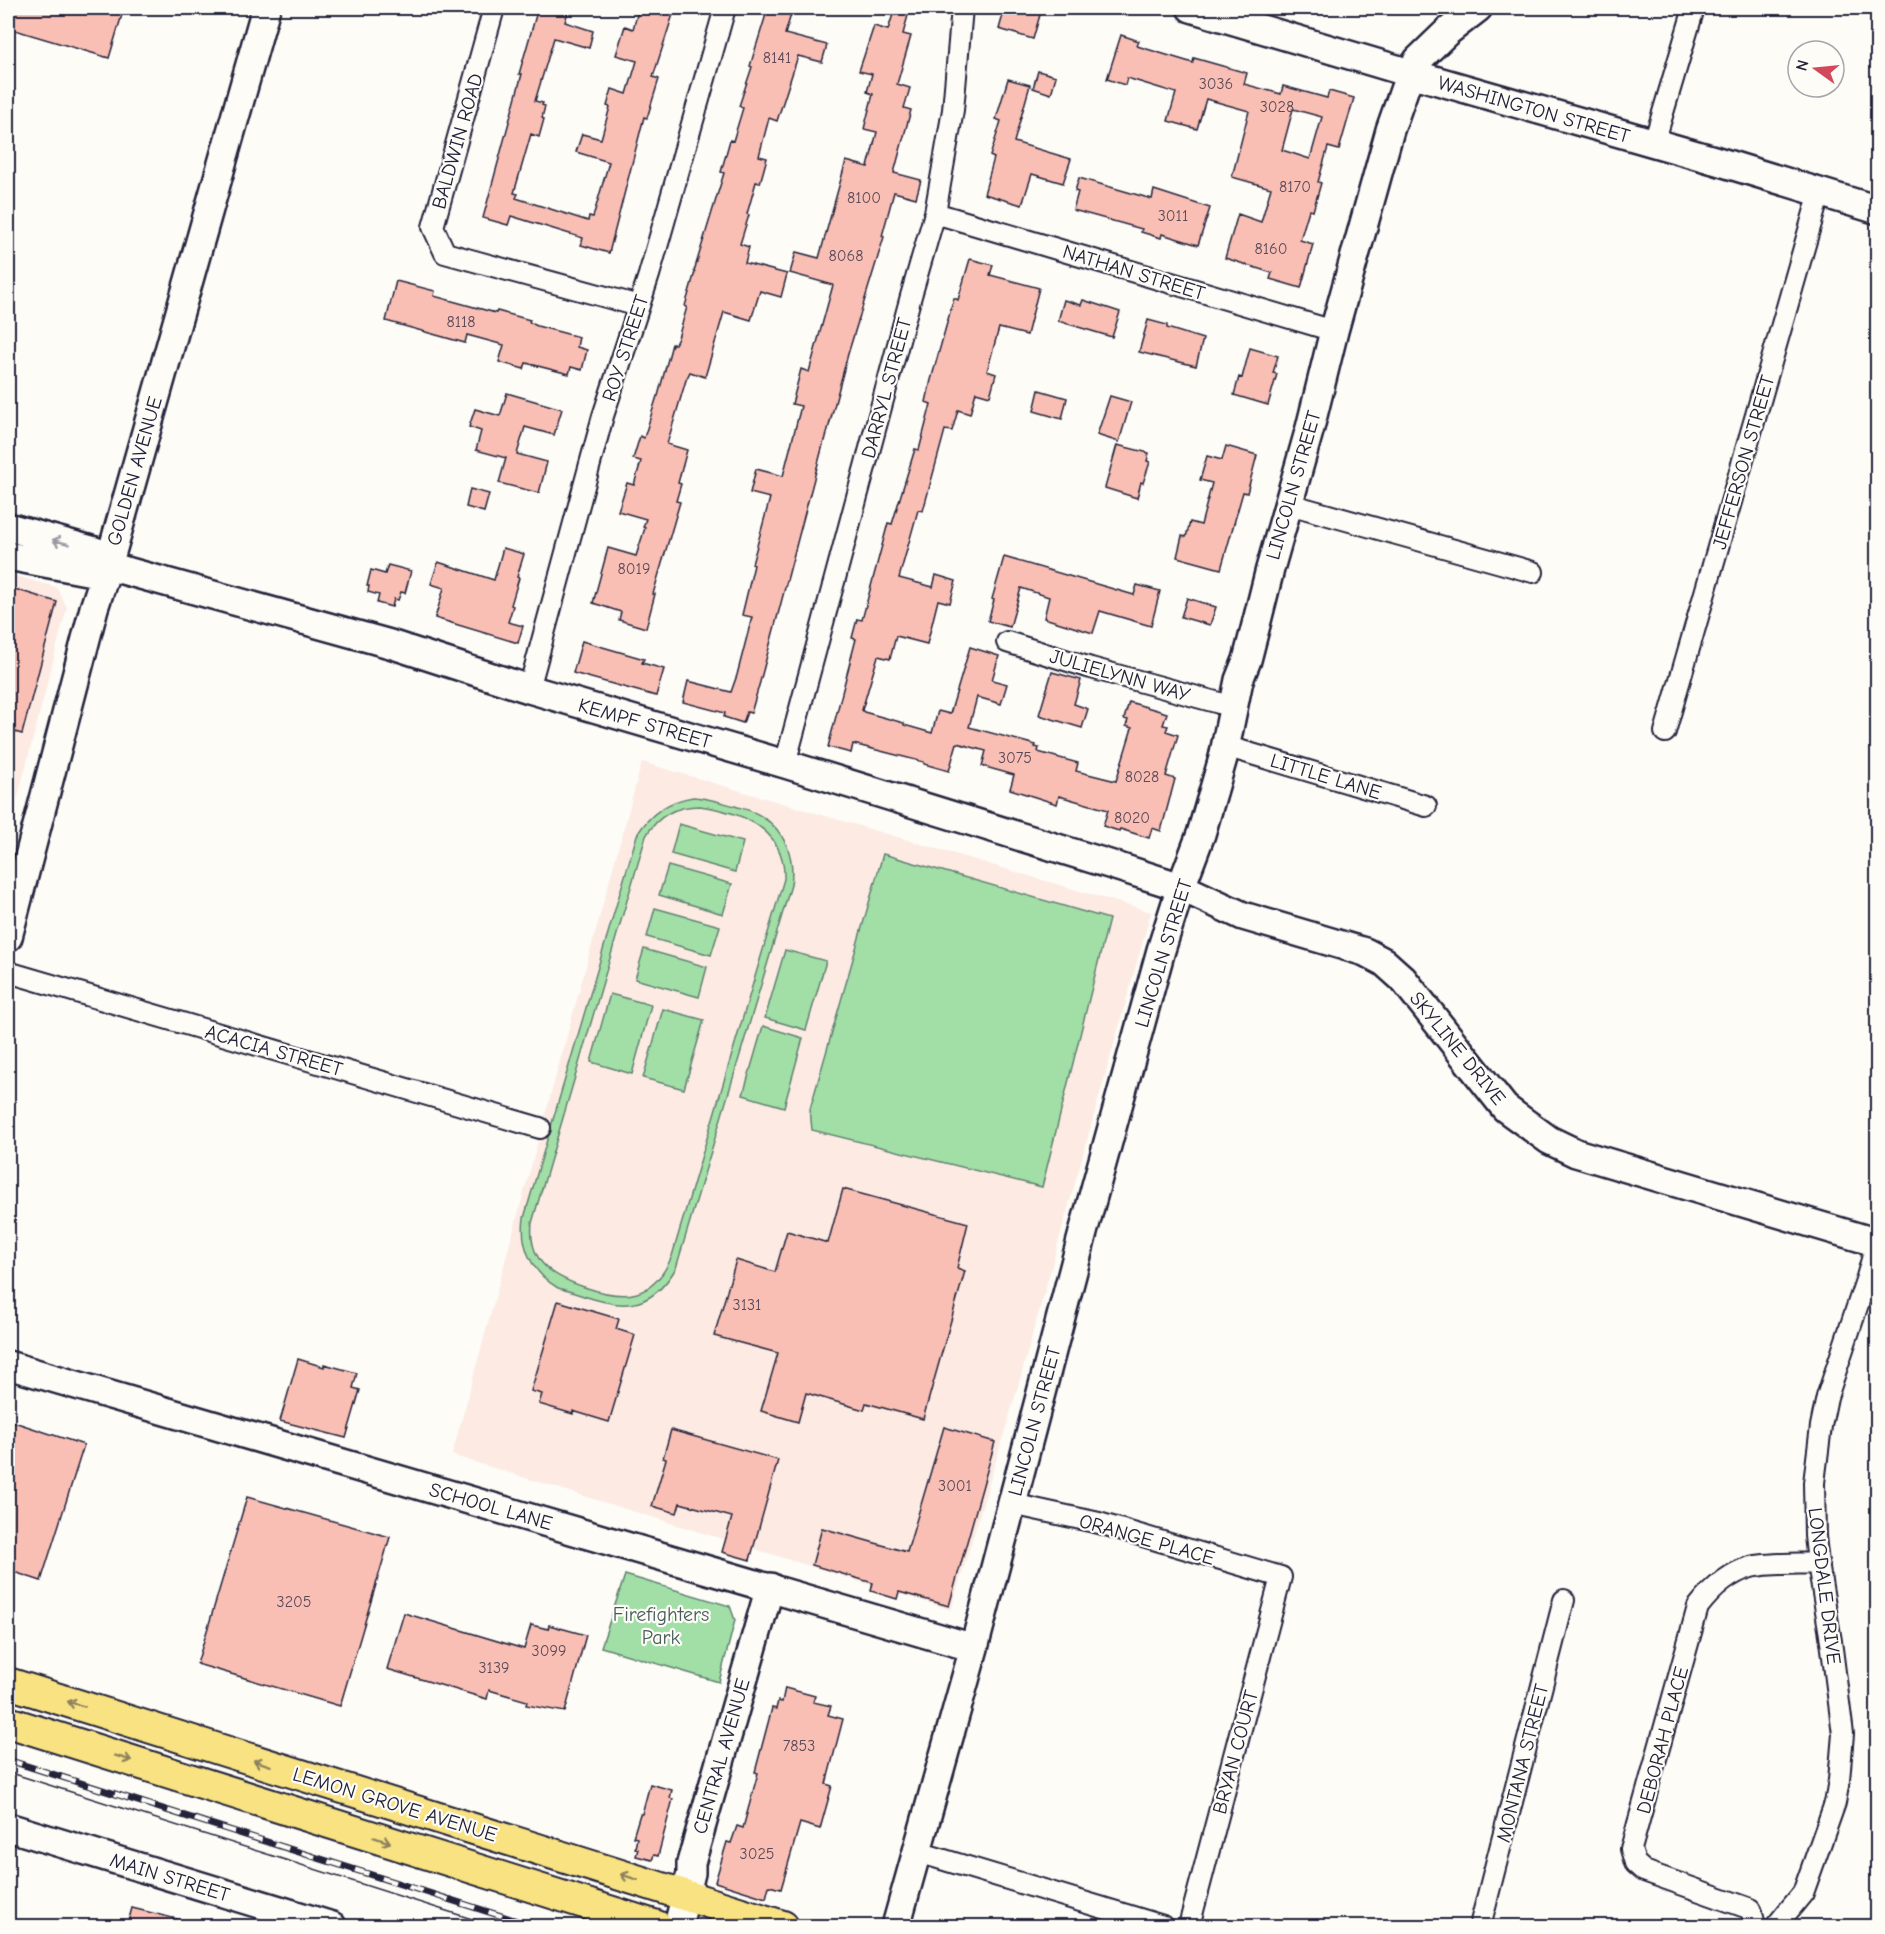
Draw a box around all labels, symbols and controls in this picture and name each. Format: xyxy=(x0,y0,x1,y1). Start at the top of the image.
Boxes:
north arrow xyxy=(1786,39,1846,99)
house number: 8141 xyxy=(763,49,791,67)
text: N xyxy=(1792,58,1813,73)
street label: BALDWIN ROAD xyxy=(427,71,488,212)
street label: WASHINGTON STREET xyxy=(1435,71,1633,148)
house number: 3036 xyxy=(1199,75,1233,93)
house number: 3028 xyxy=(1260,98,1294,116)
house number: 8170 xyxy=(1279,178,1311,196)
house number: 8100 xyxy=(847,189,881,207)
house number: 3011 xyxy=(1158,207,1188,225)
street label: NATHAN STREET xyxy=(1060,240,1208,305)
house number: 8160 xyxy=(1255,240,1288,258)
house number: 8068 xyxy=(829,247,863,265)
street label: ROY STREET xyxy=(597,291,654,404)
house number: 8118 xyxy=(446,313,476,331)
street label: DARRYL STREET xyxy=(857,315,916,461)
street label: JEFFERSON STREET xyxy=(1708,372,1779,552)
street label: GOLDEN AVENUE xyxy=(102,394,167,548)
street label: LINCOLN STREET xyxy=(1261,407,1326,562)
one-way arrow xyxy=(52,535,71,547)
house number: 8019 xyxy=(618,560,650,578)
street label: JULIELYNN WAY xyxy=(1047,644,1193,707)
street label: KEMPF STREET xyxy=(576,693,715,754)
house number: 3075 xyxy=(998,749,1032,767)
street label: LITTLE LANE xyxy=(1268,749,1384,804)
house number: 8028 xyxy=(1125,768,1159,786)
house number: 8020 xyxy=(1114,809,1150,827)
street label: LINCOLN STREET xyxy=(1130,876,1197,1030)
street label: SKYLINE DRIVE xyxy=(1405,987,1510,1110)
street label: ACACIA STREET xyxy=(203,1020,346,1081)
house number: 3131 xyxy=(733,1296,761,1314)
street label: LINCOLN STREET xyxy=(1003,1343,1066,1498)
house number: 3001 xyxy=(938,1477,972,1495)
street label: SCHOOL LANE xyxy=(427,1478,555,1535)
street label: LONGDALE DRIVE xyxy=(1803,1506,1846,1666)
street label: ORANGE PLACE xyxy=(1077,1509,1217,1570)
house number: 3205 xyxy=(277,1593,311,1611)
park label: Firefighters Park xyxy=(613,1603,709,1649)
house number: 3099 xyxy=(532,1642,566,1660)
house number: 3139 xyxy=(478,1659,510,1677)
street label: DEBORAH PLACE xyxy=(1632,1664,1693,1816)
street label: CENTRAL AVENUE xyxy=(688,1676,755,1837)
street label: MONTANA STREET xyxy=(1492,1681,1553,1845)
street label: BRYAN COURT xyxy=(1208,1687,1263,1817)
one-way arrow xyxy=(67,1698,86,1709)
house number: 7853 xyxy=(783,1737,815,1755)
one-way arrow xyxy=(113,1753,132,1764)
one-way arrow xyxy=(253,1757,272,1768)
street label: LEMON GROVE AVENUE xyxy=(290,1762,500,1846)
one-way arrow xyxy=(372,1835,391,1846)
house number: 3025 xyxy=(740,1845,774,1863)
street label: MAIN STREET xyxy=(107,1848,233,1907)
one-way arrow xyxy=(620,1871,639,1882)

